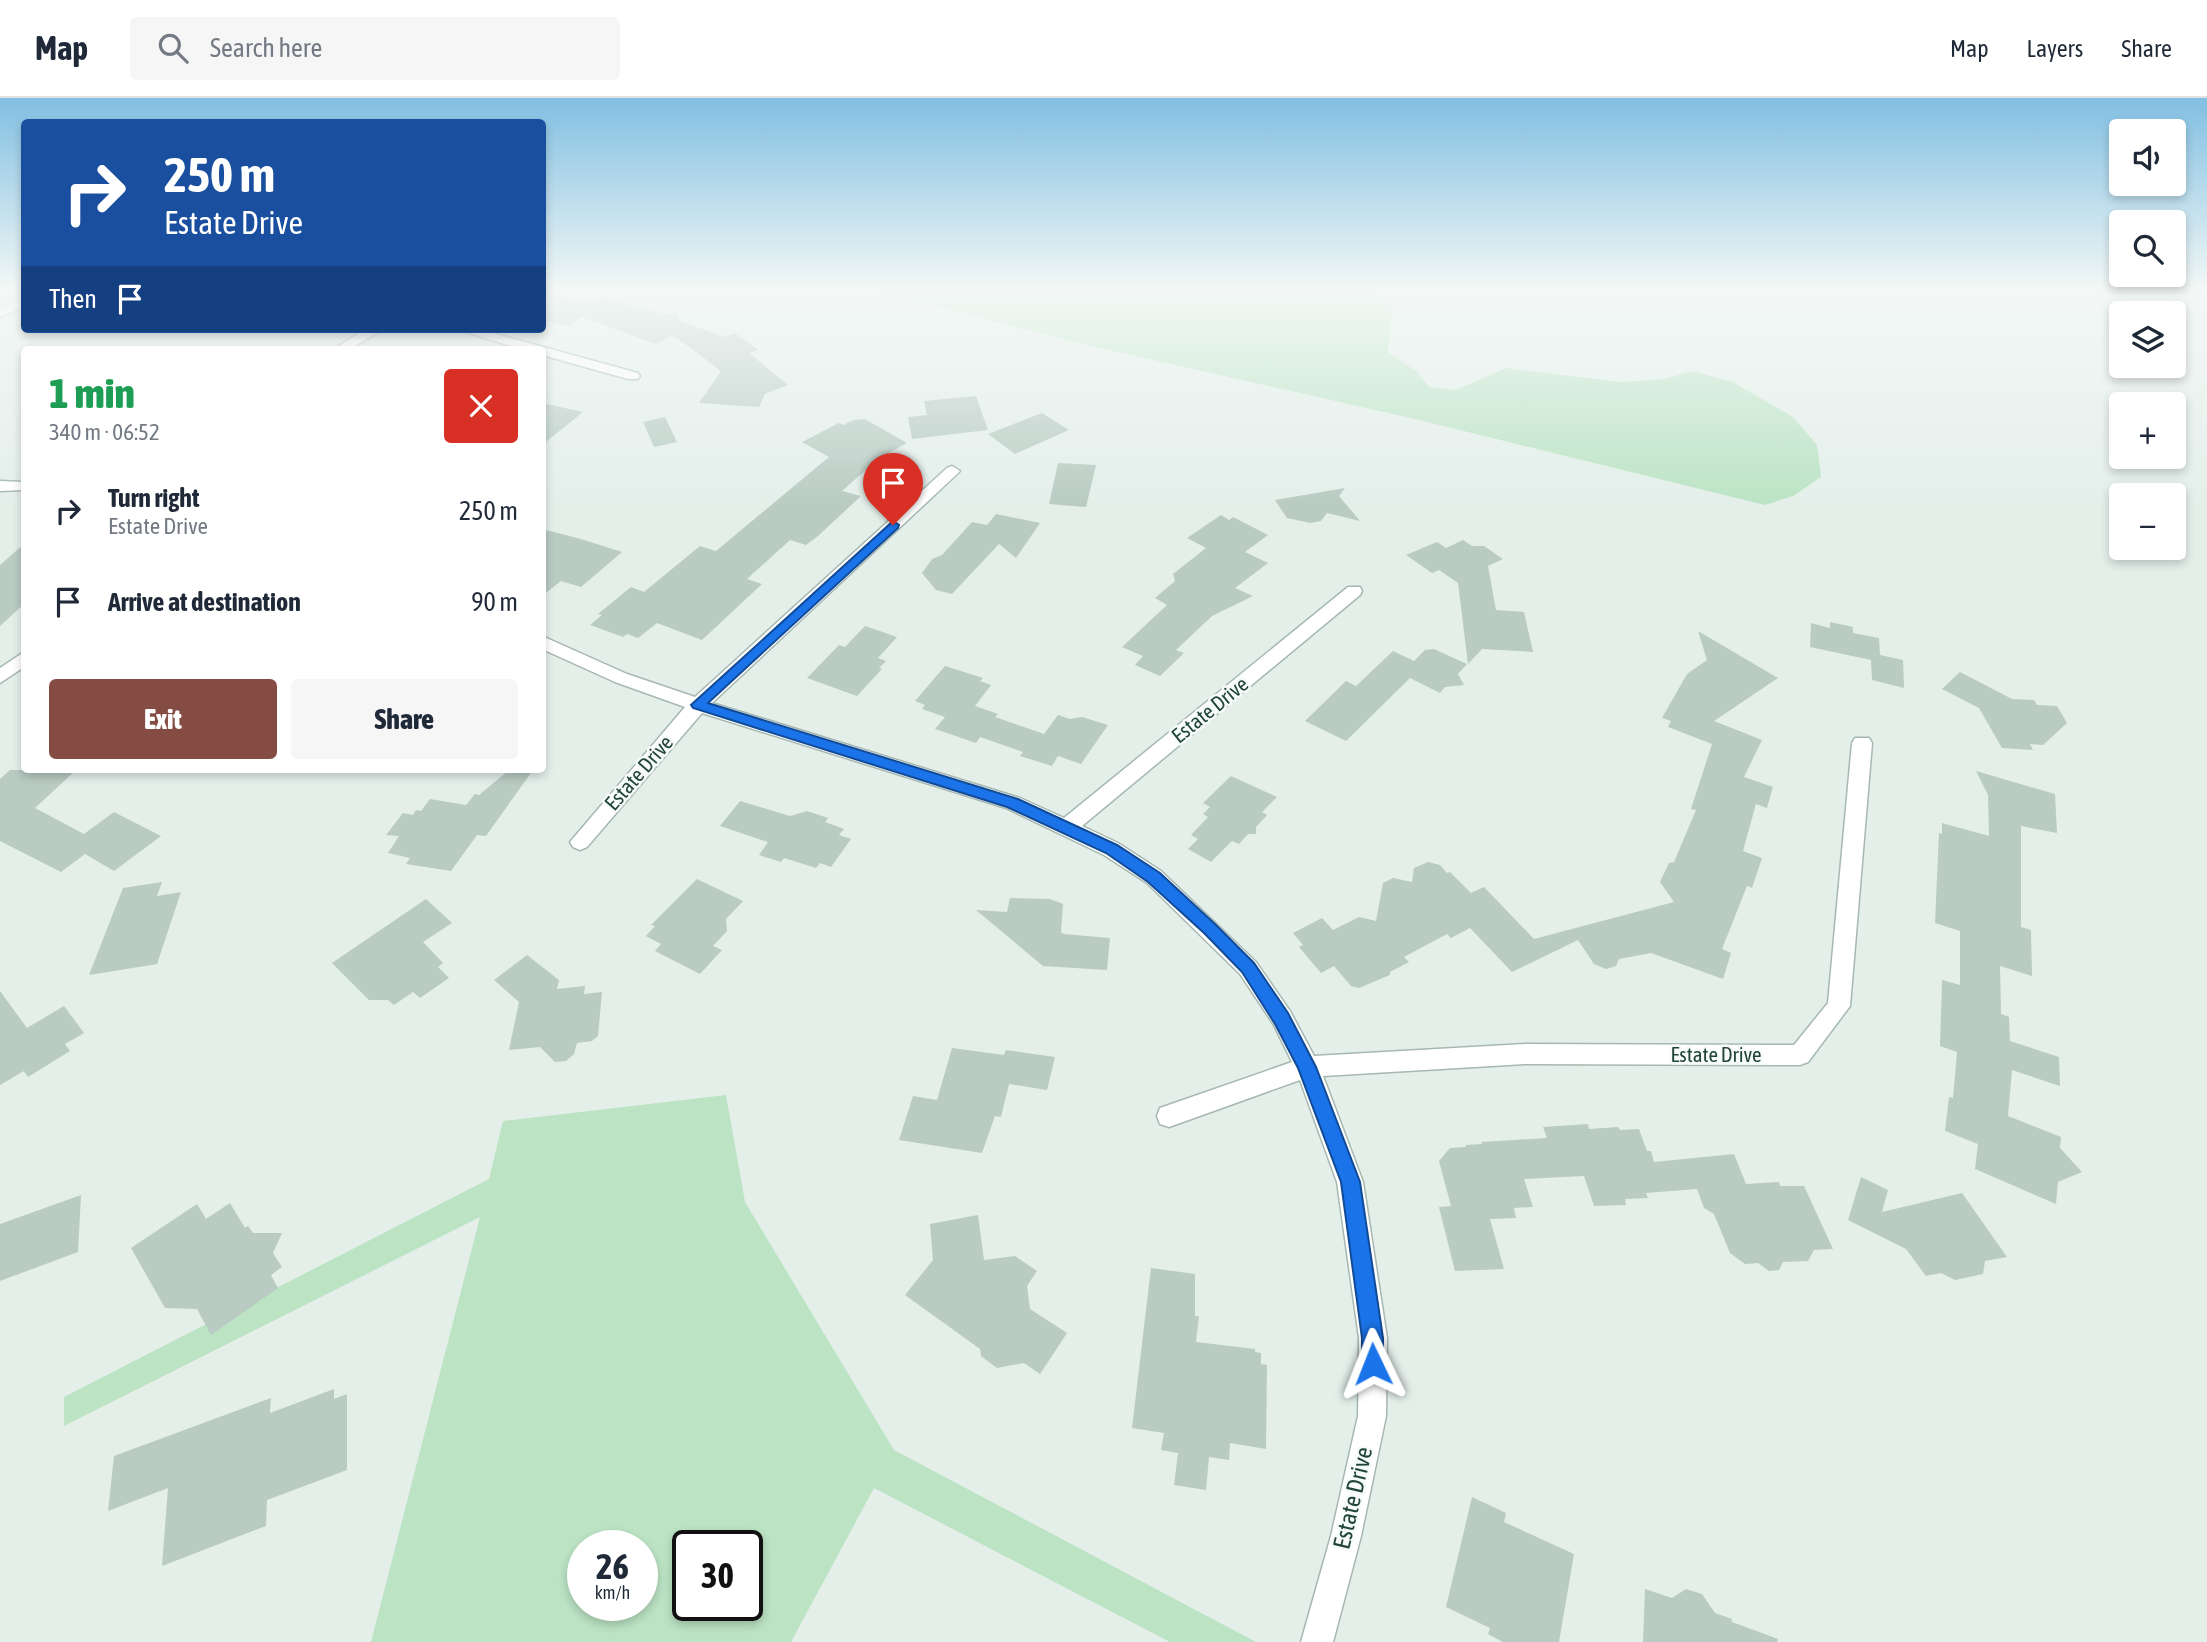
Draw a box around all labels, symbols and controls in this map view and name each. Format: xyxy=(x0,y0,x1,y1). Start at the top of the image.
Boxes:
search box xyxy=(130,17,620,80)
text: Map xyxy=(35,29,88,67)
icon: search xyxy=(154,29,192,67)
text: Search here xyxy=(210,33,322,63)
text: Map xyxy=(1950,35,1989,62)
text: Layers xyxy=(2027,35,2083,62)
text: Share xyxy=(2121,35,2172,62)
map controls xyxy=(2109,119,2186,560)
button: sound xyxy=(2109,119,2186,196)
text: 250 m xyxy=(164,146,275,202)
icon: right xyxy=(49,147,140,238)
text: Estate Drive xyxy=(164,204,303,241)
button: search xyxy=(2109,210,2186,287)
icon: arrive xyxy=(111,280,149,318)
text: Then xyxy=(49,284,97,314)
button: layers xyxy=(2109,301,2186,378)
text: 1 min xyxy=(49,369,135,417)
button: close xyxy=(444,369,518,443)
button: + xyxy=(2109,392,2186,469)
text: 340 m · 06:52 xyxy=(49,419,160,445)
pin xyxy=(863,453,923,525)
icon: arrive xyxy=(874,464,912,502)
text: Turn right xyxy=(108,483,199,513)
button: − xyxy=(2109,483,2186,560)
icon: right xyxy=(49,492,87,530)
text: 250 m xyxy=(459,496,518,526)
text: Estate Drive xyxy=(108,513,208,539)
icon: arrive xyxy=(49,583,87,621)
text: Arrive at destination xyxy=(108,587,301,617)
text: 90 m xyxy=(471,587,518,617)
street label: Estate Drive xyxy=(1166,671,1252,747)
button: Exit xyxy=(49,679,277,759)
button: Share xyxy=(291,679,518,759)
street label: Estate Drive xyxy=(599,730,677,815)
street label: Estate Drive xyxy=(1670,1042,1762,1066)
position arrow xyxy=(1336,1327,1410,1401)
street label: Estate Drive xyxy=(1328,1444,1377,1552)
speed limit sign: 30 xyxy=(672,1530,763,1621)
text: 26 xyxy=(596,1546,629,1586)
text: km/h xyxy=(595,1582,630,1603)

